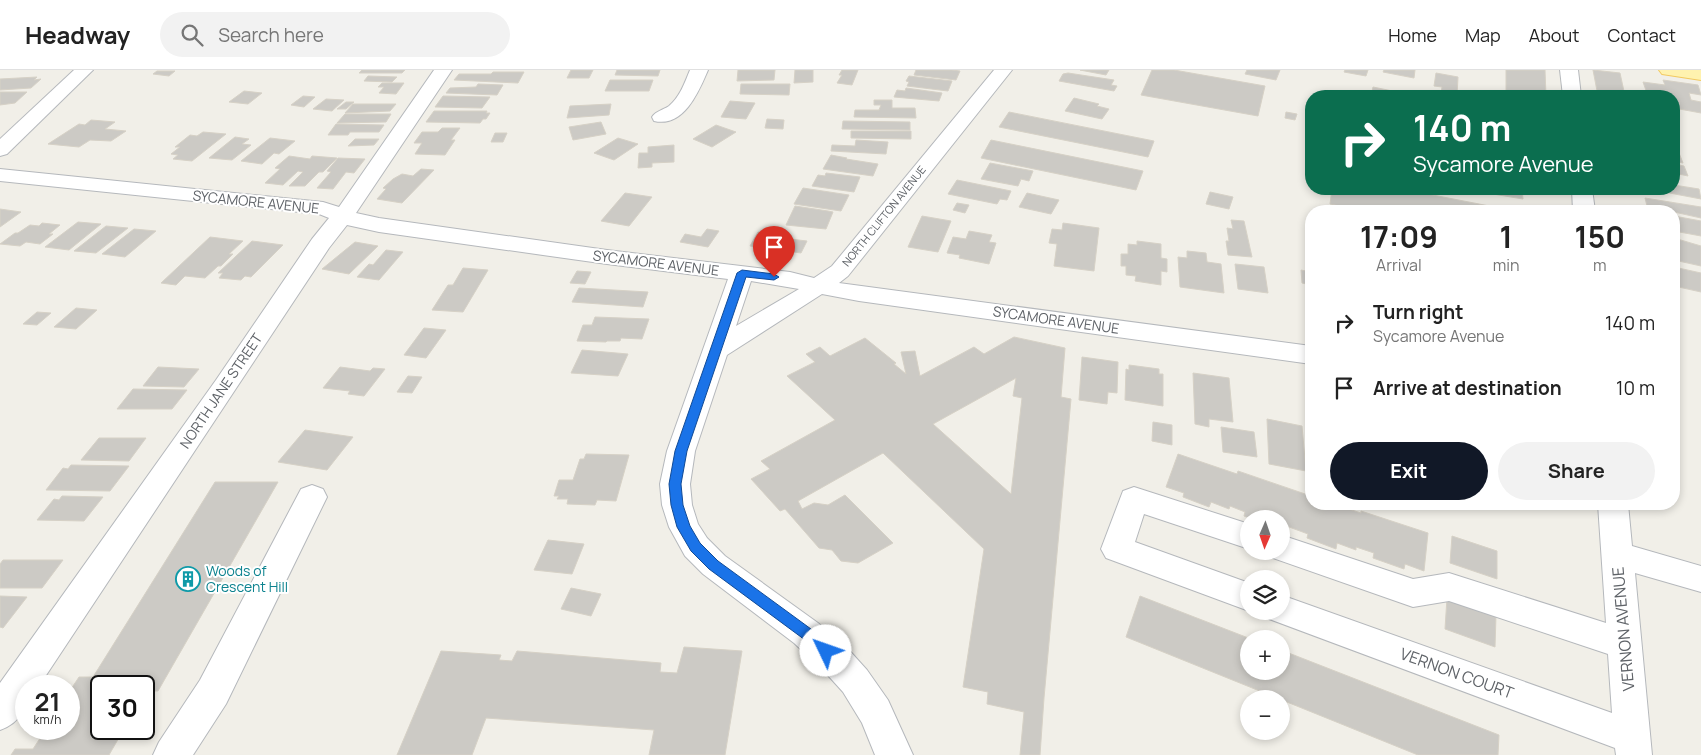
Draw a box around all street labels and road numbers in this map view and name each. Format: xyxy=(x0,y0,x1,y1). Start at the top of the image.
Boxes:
street label: NORTH CLIFTON AVENUE xyxy=(838,162,929,269)
street label: SYCAMORE AVENUE xyxy=(192,185,320,218)
street label: SYCAMORE AVENUE xyxy=(592,245,720,280)
street label: SYCAMORE AVENUE xyxy=(992,301,1120,338)
street label: NORTH JANE STREET xyxy=(175,329,267,452)
street label: VERNON AVENUE xyxy=(1607,566,1639,692)
street label: VERNON COURT xyxy=(1397,642,1517,704)

